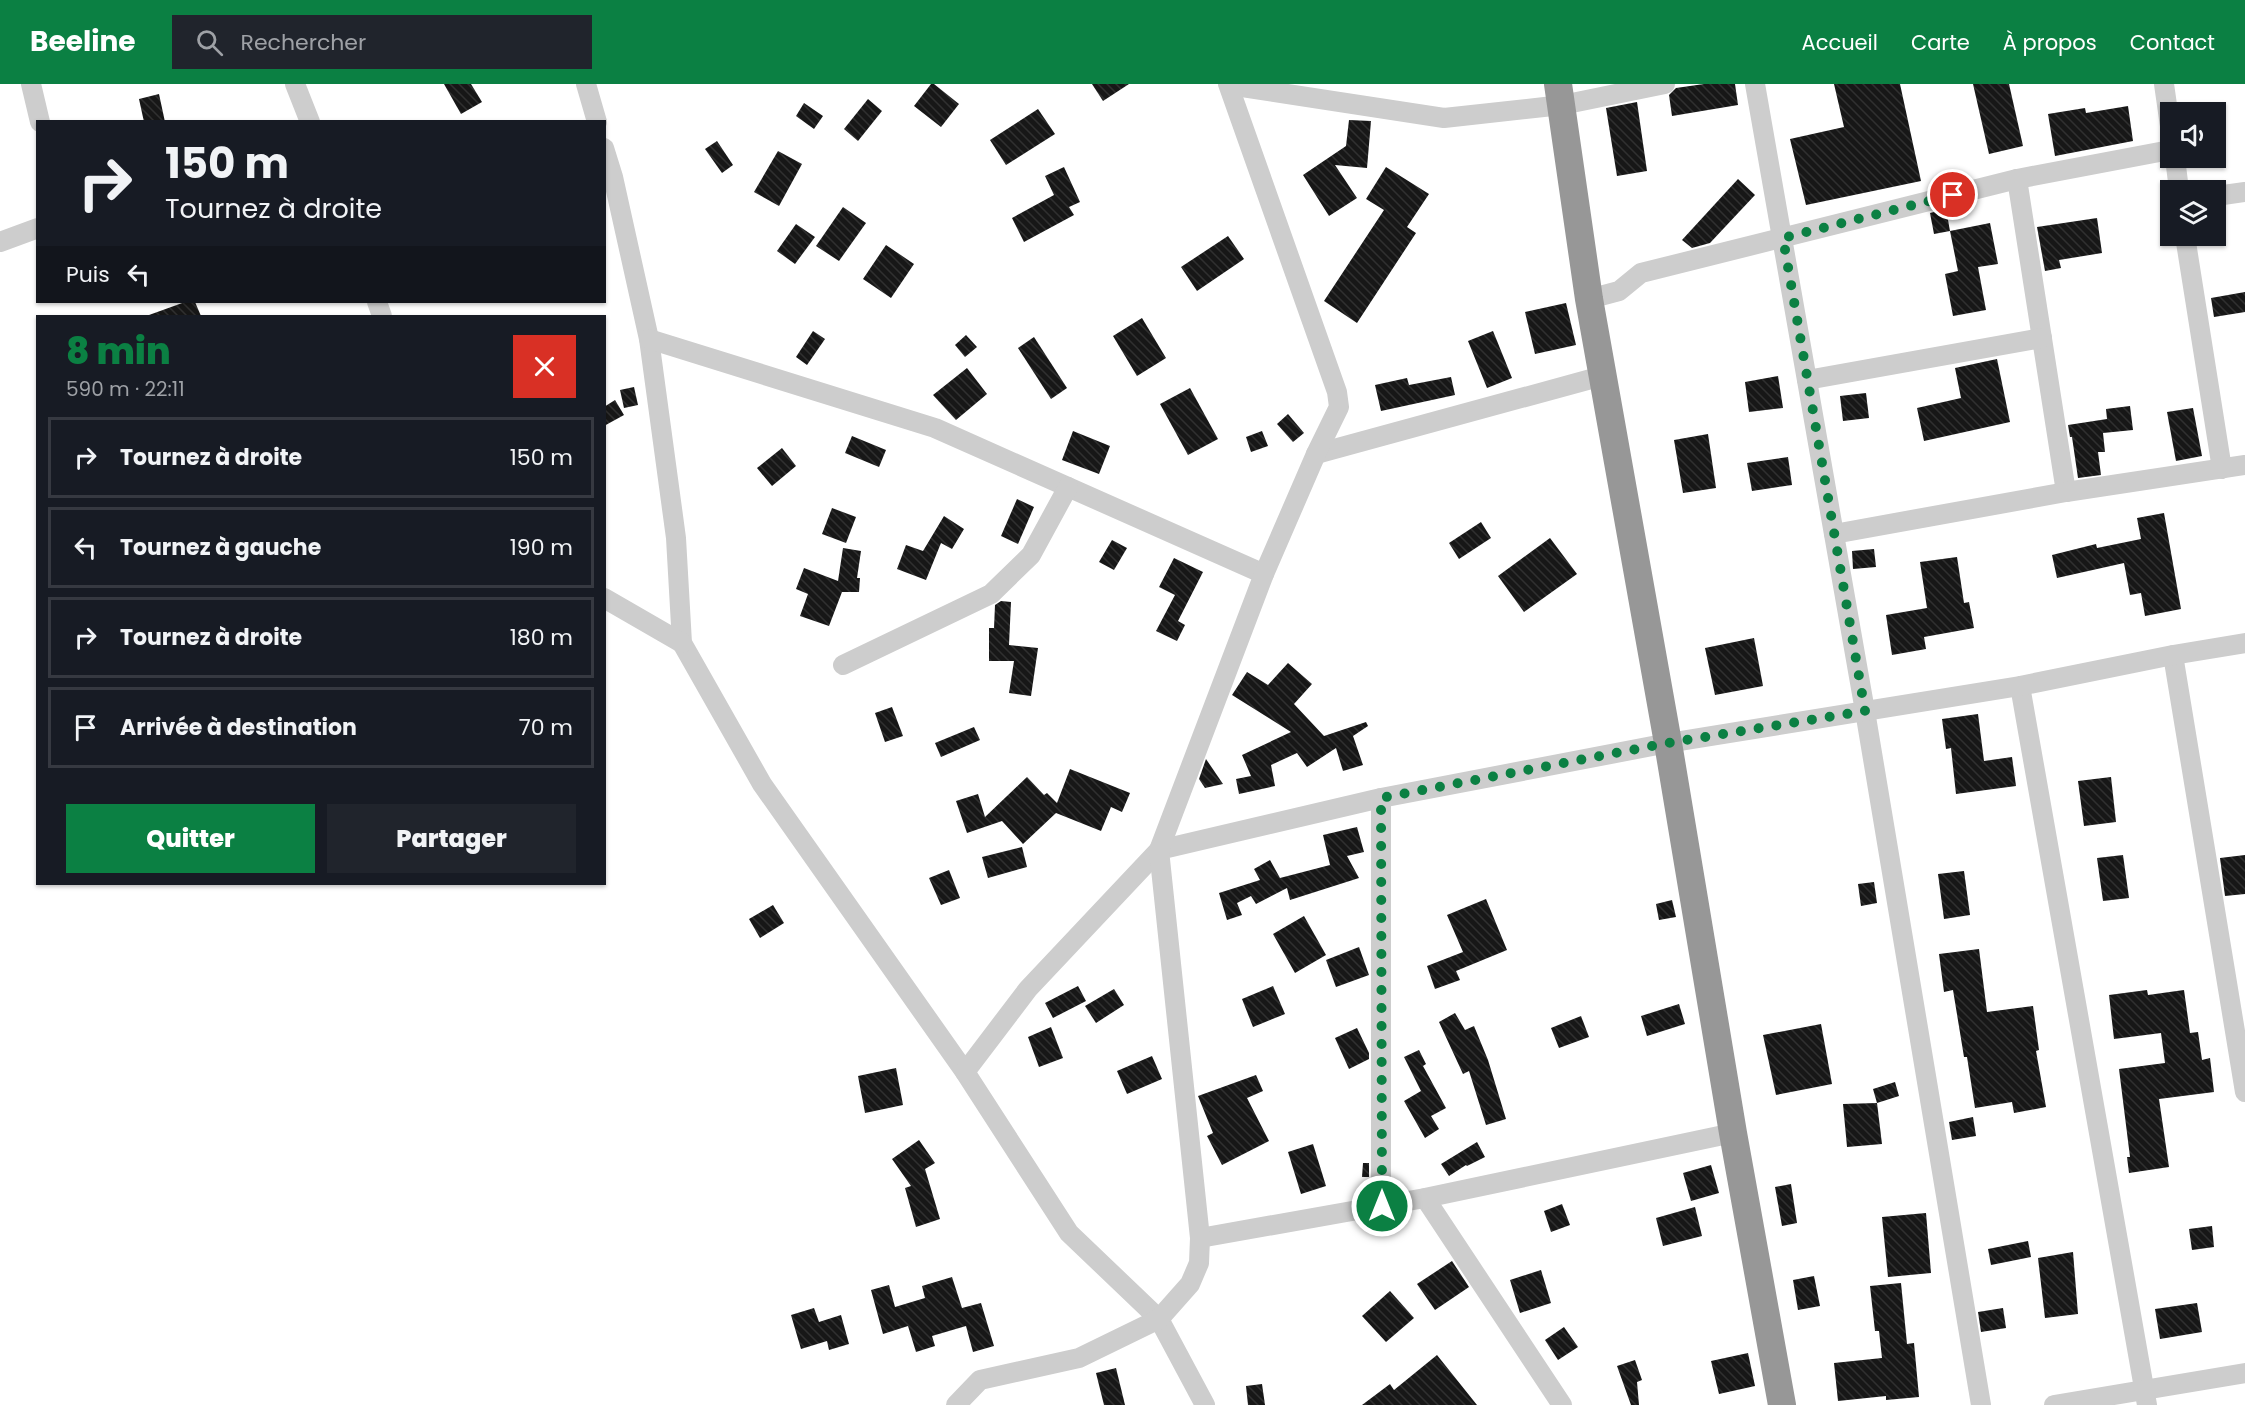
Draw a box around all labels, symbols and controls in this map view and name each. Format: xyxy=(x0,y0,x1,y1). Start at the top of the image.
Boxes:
search box xyxy=(172,15,592,69)
text: Beeline xyxy=(30,22,136,61)
icon: search xyxy=(193,26,226,59)
text: Rechercher xyxy=(241,27,366,58)
text: Accueil xyxy=(1801,28,1878,57)
text: Carte xyxy=(1911,28,1970,57)
text: À propos xyxy=(2003,28,2097,57)
text: Contact xyxy=(2130,28,2215,57)
map controls xyxy=(2160,102,2226,246)
button: sound xyxy=(2160,102,2226,168)
text: 150 m xyxy=(165,134,289,193)
icon: right xyxy=(66,144,144,222)
pin xyxy=(1927,169,1978,220)
icon: arrive xyxy=(1936,178,1969,211)
button: layers xyxy=(2160,180,2226,246)
text: Tournez à droite xyxy=(165,190,382,227)
icon: left xyxy=(122,258,155,291)
text: Puis xyxy=(66,259,110,290)
text: 8 min xyxy=(66,326,171,377)
button: close xyxy=(513,335,576,398)
text: 590 m · 22:11 xyxy=(66,375,185,403)
icon: right xyxy=(69,441,102,474)
text: Tournez à droite xyxy=(120,442,302,473)
text: 150 m xyxy=(510,442,573,473)
icon: left xyxy=(69,531,102,564)
text: Tournez à gauche xyxy=(120,532,321,563)
text: 190 m xyxy=(510,532,573,563)
icon: right xyxy=(69,621,102,654)
text: Tournez à droite xyxy=(120,622,302,653)
text: 180 m xyxy=(510,622,573,653)
icon: arrive xyxy=(69,711,102,744)
text: Arrivée à destination xyxy=(120,712,357,743)
text: 70 m xyxy=(519,712,573,743)
button: Quitter xyxy=(66,804,315,873)
button: Partager xyxy=(327,804,576,873)
position arrow xyxy=(1350,1174,1414,1238)

